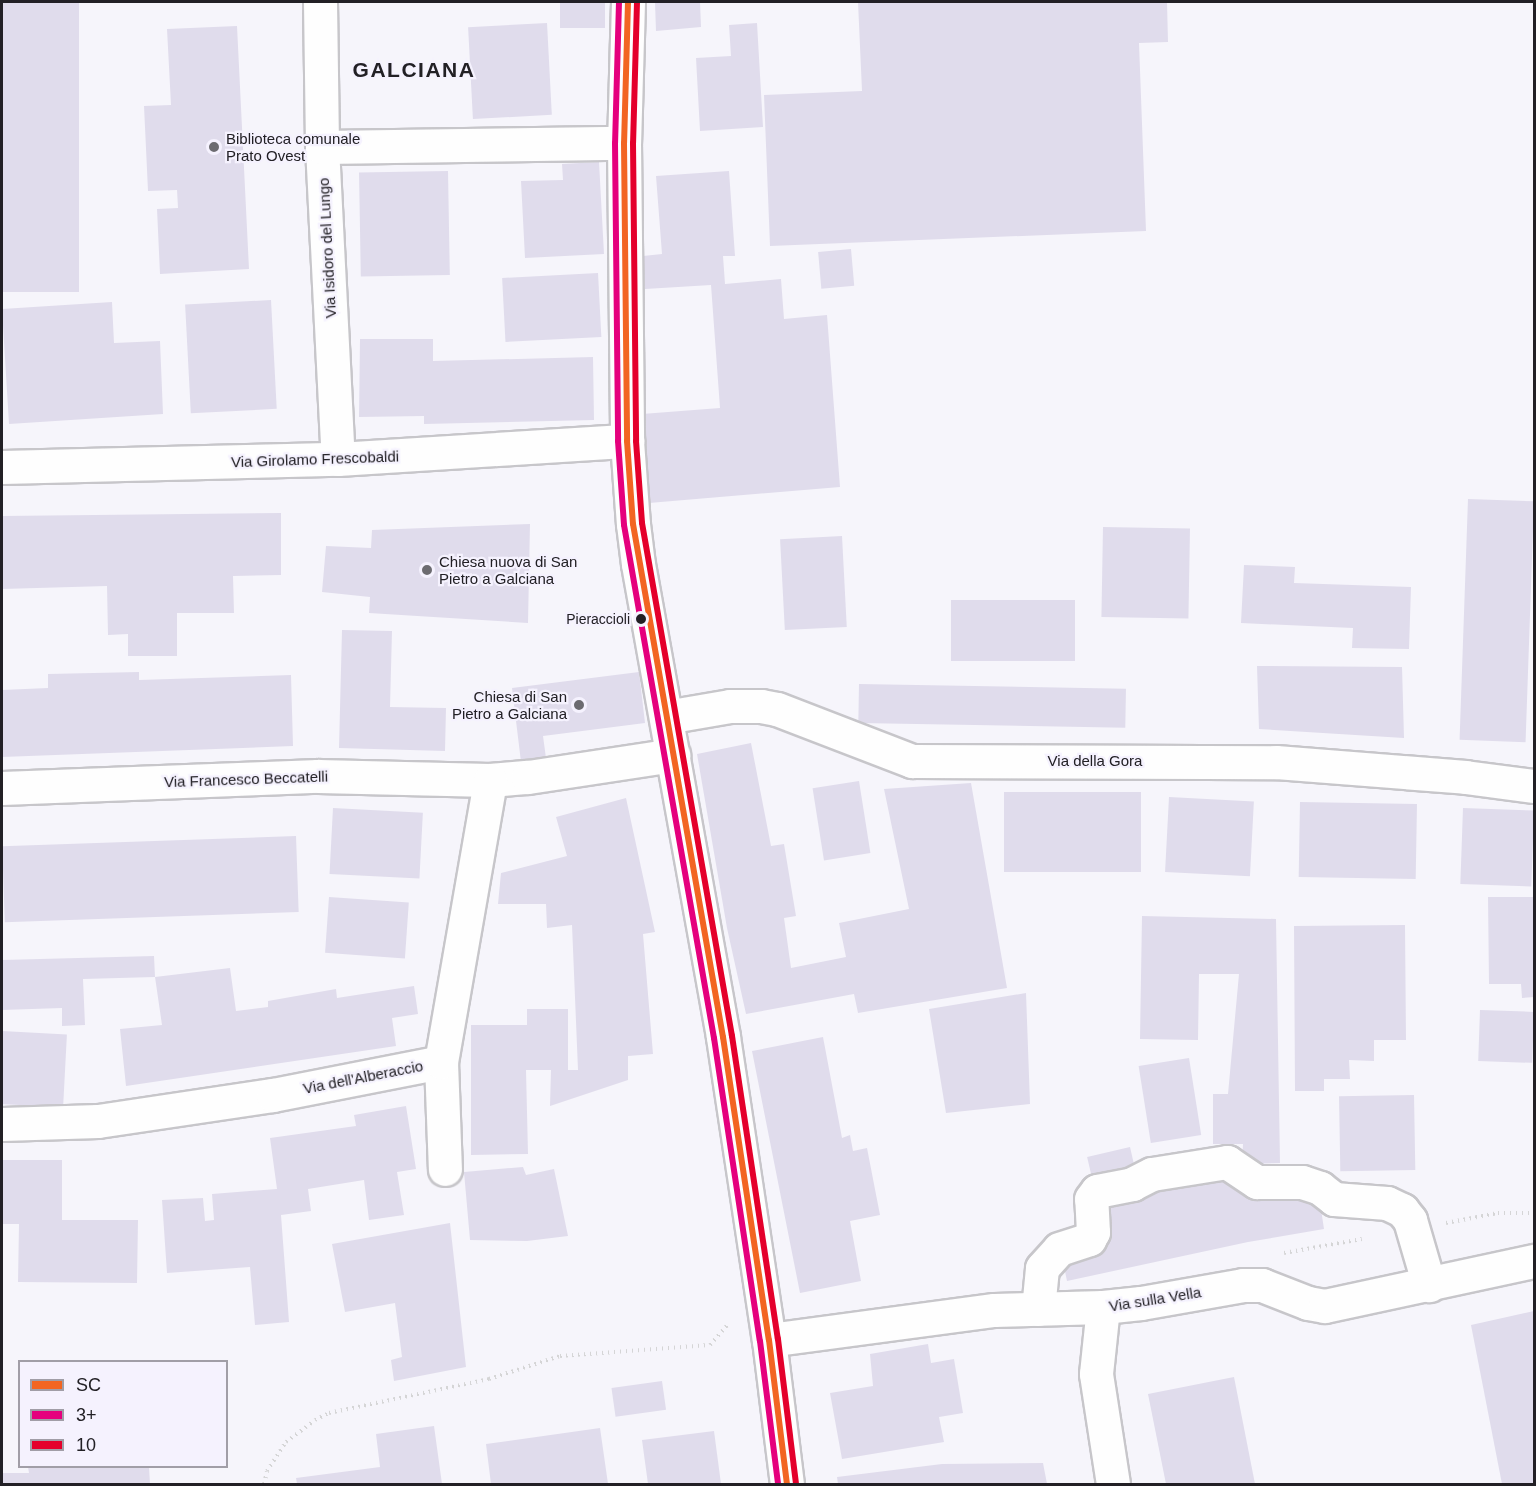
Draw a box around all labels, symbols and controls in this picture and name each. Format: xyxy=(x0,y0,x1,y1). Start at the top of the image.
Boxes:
district label: GALCIANA xyxy=(353,57,475,83)
place label: Biblioteca comunale Prato Ovest xyxy=(226,129,360,164)
marker: Biblioteca comunale Prato Ovest xyxy=(207,140,221,154)
street label: Via Isidoro del Lungo xyxy=(314,177,340,319)
street label: Via Girolamo Frescobaldi xyxy=(231,447,399,471)
place label: Chiesa nuova di San Pietro a Galciana xyxy=(439,552,577,587)
marker: Chiesa nuova di San Pietro a Galciana xyxy=(420,563,434,577)
place label: Pieraccioli xyxy=(566,611,630,627)
marker: Pieraccioli xyxy=(635,613,647,625)
place label: Chiesa di San Pietro a Galciana xyxy=(452,687,567,722)
marker: Chiesa di San Pietro a Galciana xyxy=(572,698,586,712)
street label: Via della Gora xyxy=(1048,752,1142,770)
street label: Via Francesco Beccatelli xyxy=(164,767,328,791)
street label: Via dell'Alberaccio xyxy=(301,1057,425,1097)
street label: Via sulla Vella xyxy=(1108,1283,1202,1315)
legend xyxy=(18,1360,228,1468)
text: SC xyxy=(76,1375,101,1395)
text: 3+ xyxy=(76,1405,97,1425)
text: 10 xyxy=(76,1435,96,1455)

